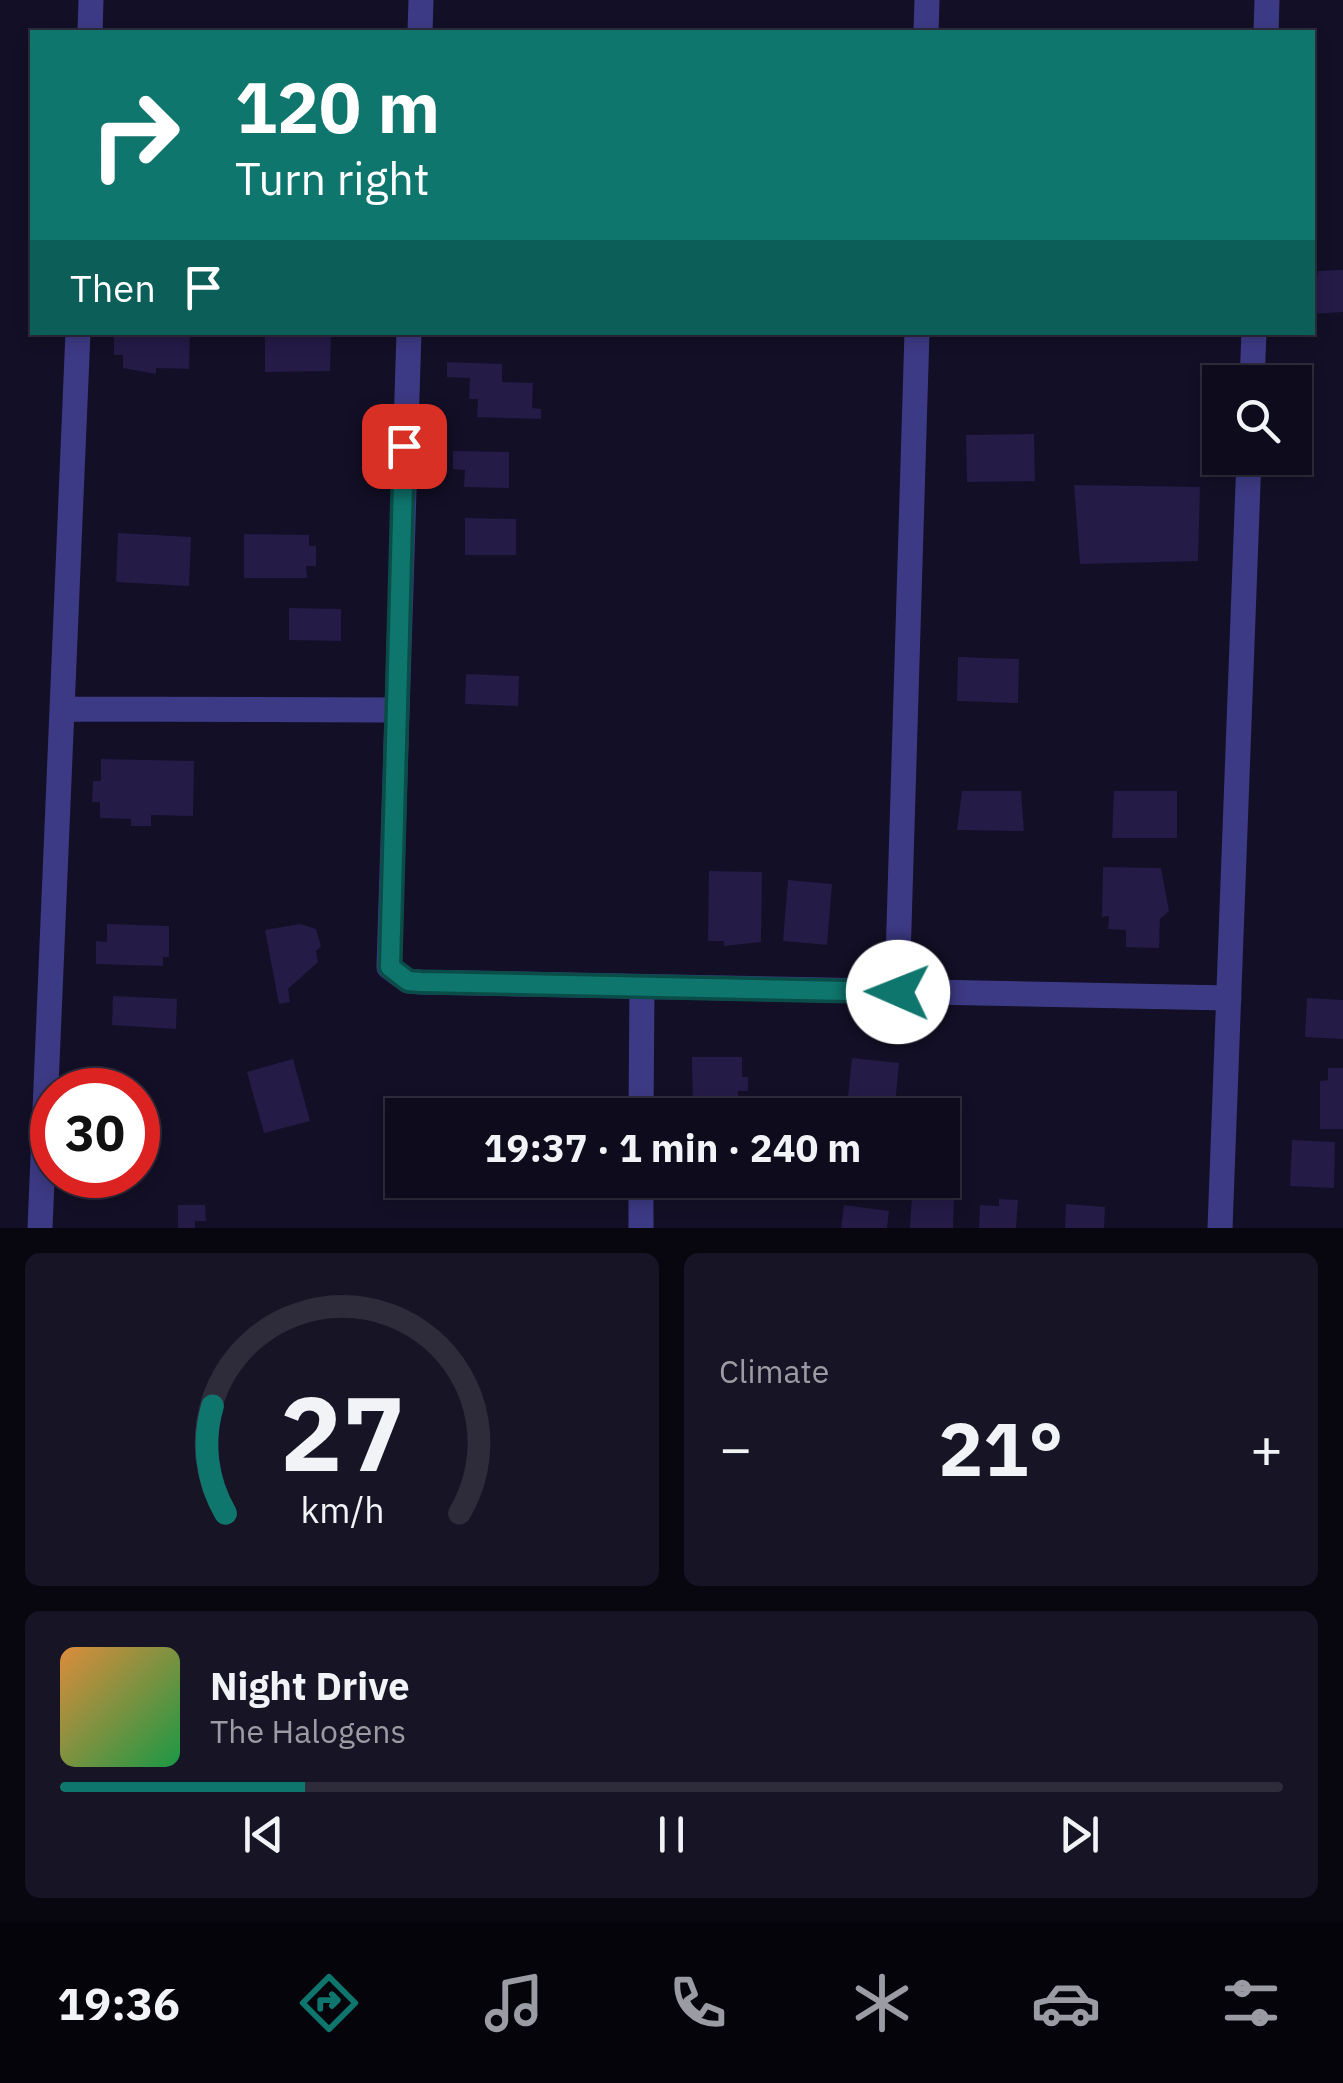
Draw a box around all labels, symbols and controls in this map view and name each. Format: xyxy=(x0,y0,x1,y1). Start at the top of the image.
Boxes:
text: 120 m xyxy=(235,61,440,152)
icon: right xyxy=(70,70,200,200)
text: Turn right xyxy=(235,149,430,207)
icon: arrive xyxy=(176,260,231,315)
text: Then xyxy=(70,263,156,312)
map controls xyxy=(1202,365,1312,475)
button: search xyxy=(1202,365,1312,475)
pin xyxy=(362,404,447,489)
icon: arrive xyxy=(377,419,432,474)
position arrow xyxy=(846,940,950,1044)
speed limit sign: 30 xyxy=(30,1068,160,1198)
text: 19:37 · 1 min · 240 m xyxy=(484,1123,861,1172)
text: Climate xyxy=(719,1350,829,1392)
text: 27 xyxy=(280,1364,404,1500)
text: 21° xyxy=(938,1399,1064,1497)
text: − xyxy=(719,1412,752,1483)
text: + xyxy=(1250,1412,1283,1483)
text: km/h xyxy=(300,1486,384,1533)
text: Night Drive xyxy=(210,1661,410,1710)
text: The Halogens xyxy=(210,1710,406,1752)
icon: previous xyxy=(236,1807,291,1862)
icon: pause xyxy=(644,1807,699,1862)
icon: next xyxy=(1052,1807,1107,1862)
icon: directions xyxy=(294,1968,364,2038)
icon: music xyxy=(479,1968,549,2038)
icon: phone xyxy=(663,1968,733,2038)
icon: climate xyxy=(847,1968,917,2038)
icon: car xyxy=(1031,1968,1101,2038)
icon: filters xyxy=(1216,1968,1286,2038)
text: 19:36 xyxy=(57,1974,180,2032)

